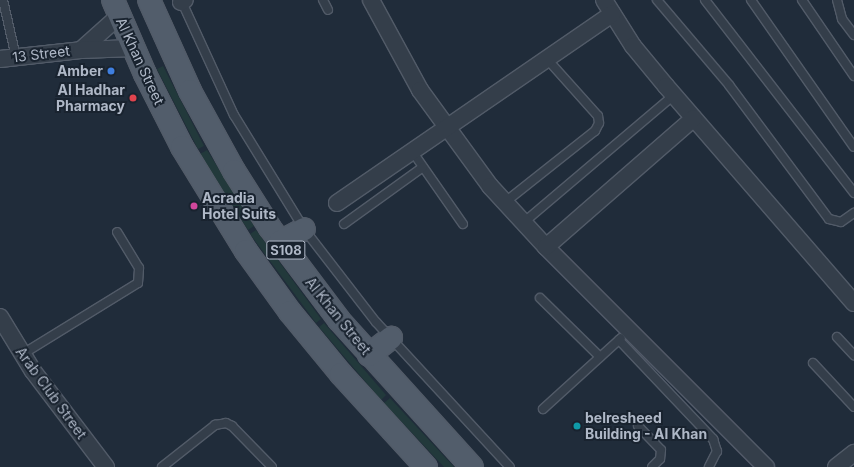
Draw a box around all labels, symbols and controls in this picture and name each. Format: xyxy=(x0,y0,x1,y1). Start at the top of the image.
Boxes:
street label: Al Khan Street xyxy=(112,15,168,107)
street label: 13 Street xyxy=(11,42,71,66)
place label: Amber xyxy=(57,63,103,79)
marker: Amber xyxy=(106,66,116,76)
place label: Al Hadhar Pharmacy xyxy=(56,82,125,114)
marker: Al Hadhar Pharmacy xyxy=(128,93,138,103)
place label: Acradia Hotel Suits xyxy=(202,190,276,222)
marker: Acradia Hotel Suits xyxy=(189,201,199,211)
road number: S108 xyxy=(266,239,306,261)
street label: Al Khan Street xyxy=(302,274,374,358)
street label: Arab Club Street xyxy=(12,344,90,442)
place label: belresheed Building - Al Khan xyxy=(585,410,707,442)
marker: belresheed Building - Al Khan xyxy=(572,421,582,431)

